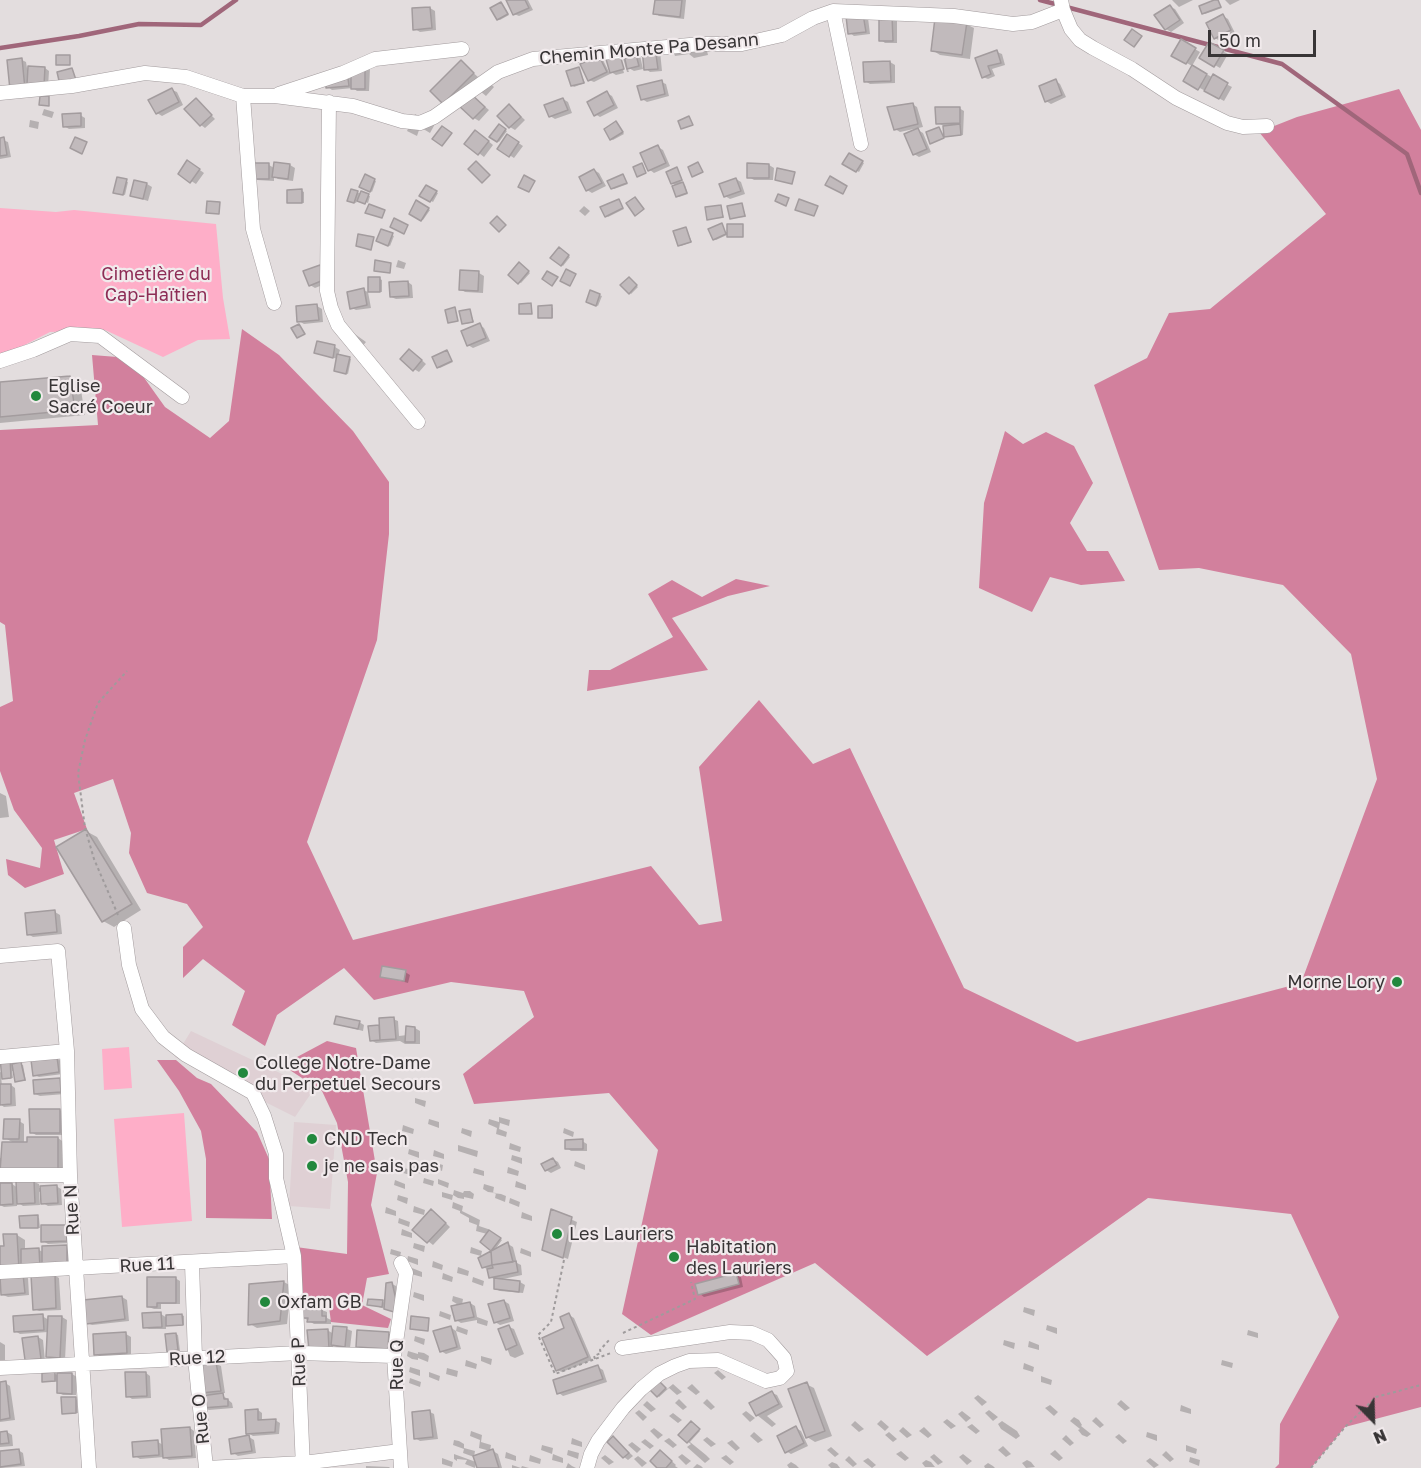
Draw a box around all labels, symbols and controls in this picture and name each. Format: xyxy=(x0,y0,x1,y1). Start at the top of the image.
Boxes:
scale bar xyxy=(1211,18,1319,56)
street label: Chemin Monte Pa Desann xyxy=(538,29,760,69)
text: 50 m xyxy=(1219,29,1261,51)
park label: Cimetière du Cap-Haïtien xyxy=(101,263,211,306)
place label: Eglise Sacré Coeur xyxy=(48,375,153,418)
marker: Eglise Sacré Coeur xyxy=(29,389,43,403)
place label: Morne Lory xyxy=(1287,971,1385,993)
marker: Morne Lory xyxy=(1390,975,1404,989)
place label: College Notre-Dame du Perpetuel Secours xyxy=(255,1052,441,1094)
marker: College Notre-Dame du Perpetuel Secours xyxy=(236,1066,250,1080)
place label: CND Tech xyxy=(324,1128,408,1150)
marker: CND Tech xyxy=(305,1132,319,1146)
place label: je ne sais pas xyxy=(324,1155,439,1177)
marker: je ne sais pas xyxy=(305,1159,319,1173)
street label: Rue N xyxy=(60,1184,84,1236)
place label: Les Lauriers xyxy=(569,1223,674,1245)
marker: Les Lauriers xyxy=(550,1227,564,1241)
place label: Habitation des Lauriers xyxy=(686,1236,792,1278)
marker: Habitation des Lauriers xyxy=(667,1250,681,1264)
street label: Rue 11 xyxy=(119,1253,175,1277)
place label: Oxfam GB xyxy=(277,1291,362,1313)
marker: Oxfam GB xyxy=(258,1295,272,1309)
street label: Rue P xyxy=(287,1337,311,1387)
street label: Rue Q xyxy=(386,1339,408,1391)
street label: Rue 12 xyxy=(168,1346,226,1370)
north arrow xyxy=(1343,1390,1403,1450)
street label: Rue O xyxy=(188,1392,214,1446)
text: N xyxy=(1371,1425,1390,1448)

